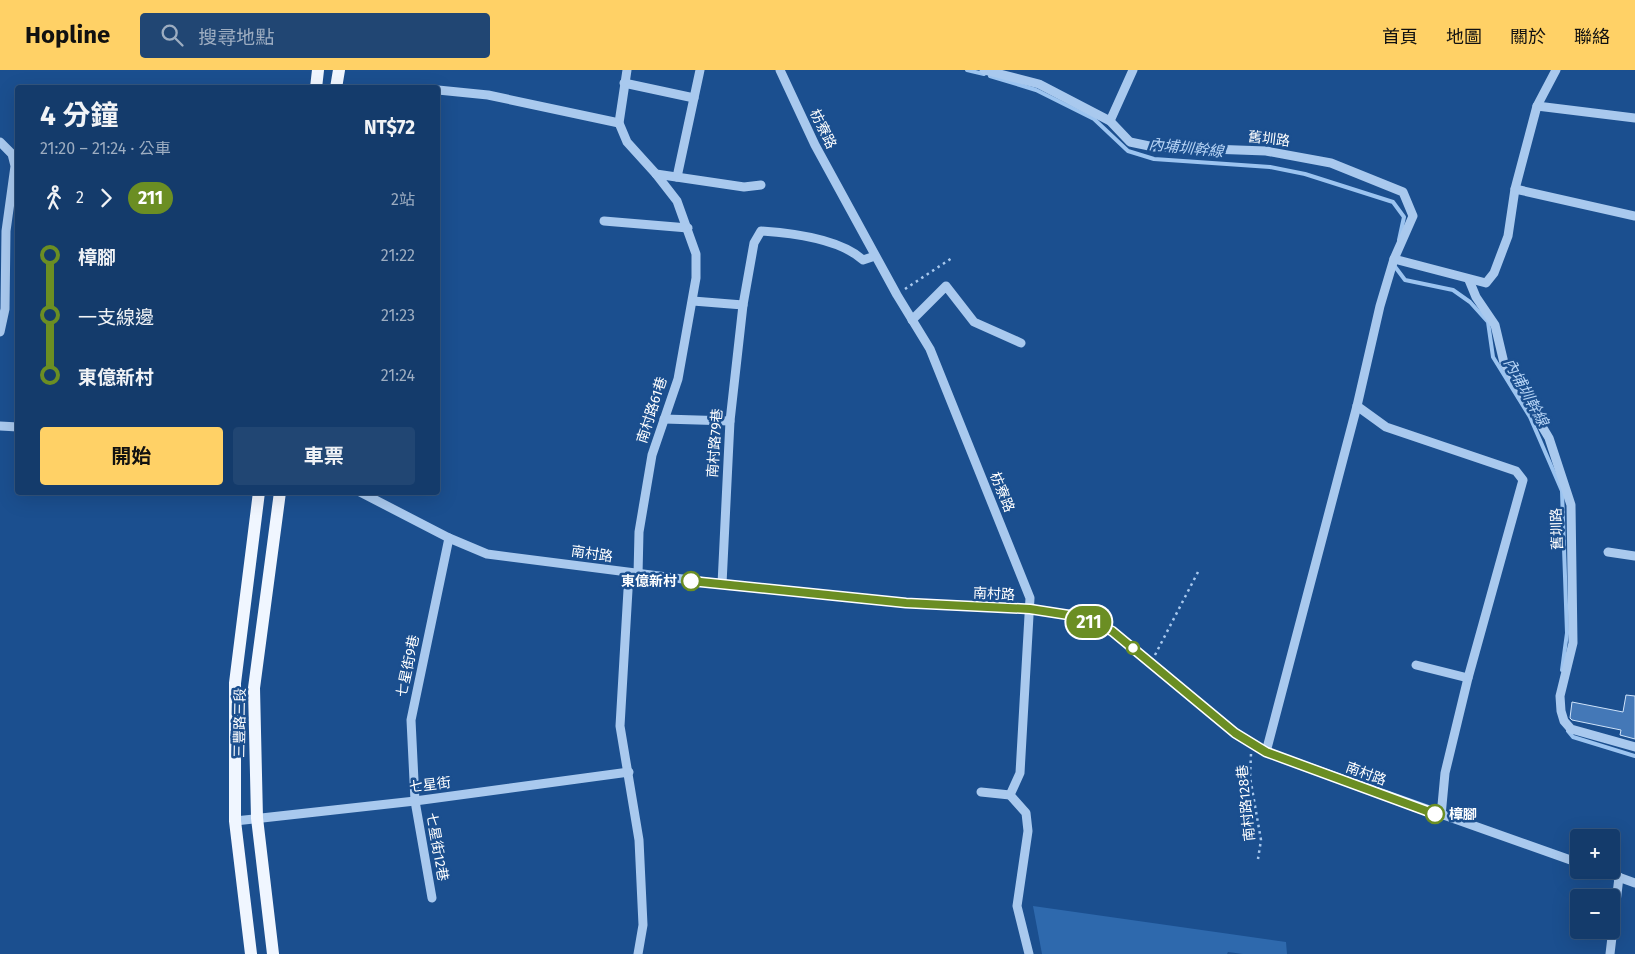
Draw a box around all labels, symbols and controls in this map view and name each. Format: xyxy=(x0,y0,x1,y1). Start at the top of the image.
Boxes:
search box xyxy=(140,13,490,58)
text: Hopline xyxy=(25,21,110,49)
icon: search xyxy=(158,21,186,49)
text: 搜尋地點 xyxy=(198,26,274,49)
text: 首頁 xyxy=(1382,26,1418,48)
text: 地圖 xyxy=(1446,26,1482,48)
text: 關於 xyxy=(1510,26,1546,48)
text: 聯絡 xyxy=(1574,26,1610,48)
text: 4 分鐘 xyxy=(40,99,118,132)
street label: 枋寮路 xyxy=(806,106,840,152)
text: NT$72 xyxy=(364,116,415,139)
street label: 舊圳路 xyxy=(1247,128,1291,150)
water label: 內埔圳幹線 xyxy=(1148,135,1226,161)
text: 21:20 – 21:24 · 公車 xyxy=(40,139,171,158)
icon: walk xyxy=(40,184,68,212)
icon: forward xyxy=(92,184,120,212)
text: 211 xyxy=(138,187,163,209)
text: 2 xyxy=(76,188,84,207)
text: 2站 xyxy=(391,190,415,209)
text: 樟腳 xyxy=(78,246,116,269)
text: 21:22 xyxy=(381,246,415,265)
text: 一支線邊 xyxy=(78,306,154,329)
text: 21:23 xyxy=(381,306,415,325)
water label: 內埔圳幹線 xyxy=(1500,355,1553,431)
text: 東億新村 xyxy=(78,366,154,389)
text: 21:24 xyxy=(381,366,415,385)
street label: 南村路61巷 xyxy=(633,375,671,445)
street label: 南村路79巷 xyxy=(704,408,726,478)
button: 開始 xyxy=(40,427,223,485)
button: 車票 xyxy=(233,427,415,485)
street label: 枋寮路 xyxy=(986,469,1018,515)
street label: 舊圳路 xyxy=(1548,508,1566,550)
street label: 南村路 xyxy=(570,543,614,565)
marker: 東億新村 xyxy=(681,571,701,591)
place label: 東億新村 xyxy=(621,573,677,590)
street label: 南村路 xyxy=(973,584,1015,604)
line badge: 211 xyxy=(1060,606,1118,638)
text: 211 xyxy=(1076,611,1102,633)
street label: 七星街9巷 xyxy=(393,633,423,699)
unlabelled marker xyxy=(1126,641,1140,655)
street label: 三豐路三段 xyxy=(231,688,249,758)
street label: 南村路 xyxy=(1343,759,1389,789)
street label: 南村路128巷 xyxy=(1234,764,1258,842)
street label: 七星街 xyxy=(408,774,452,796)
marker: 樟腳 xyxy=(1425,804,1445,824)
place label: 樟腳 xyxy=(1449,806,1477,823)
street label: 七星街12巷 xyxy=(423,812,451,882)
map controls xyxy=(1570,829,1620,939)
button: + xyxy=(1570,829,1620,879)
button: − xyxy=(1570,889,1620,939)

